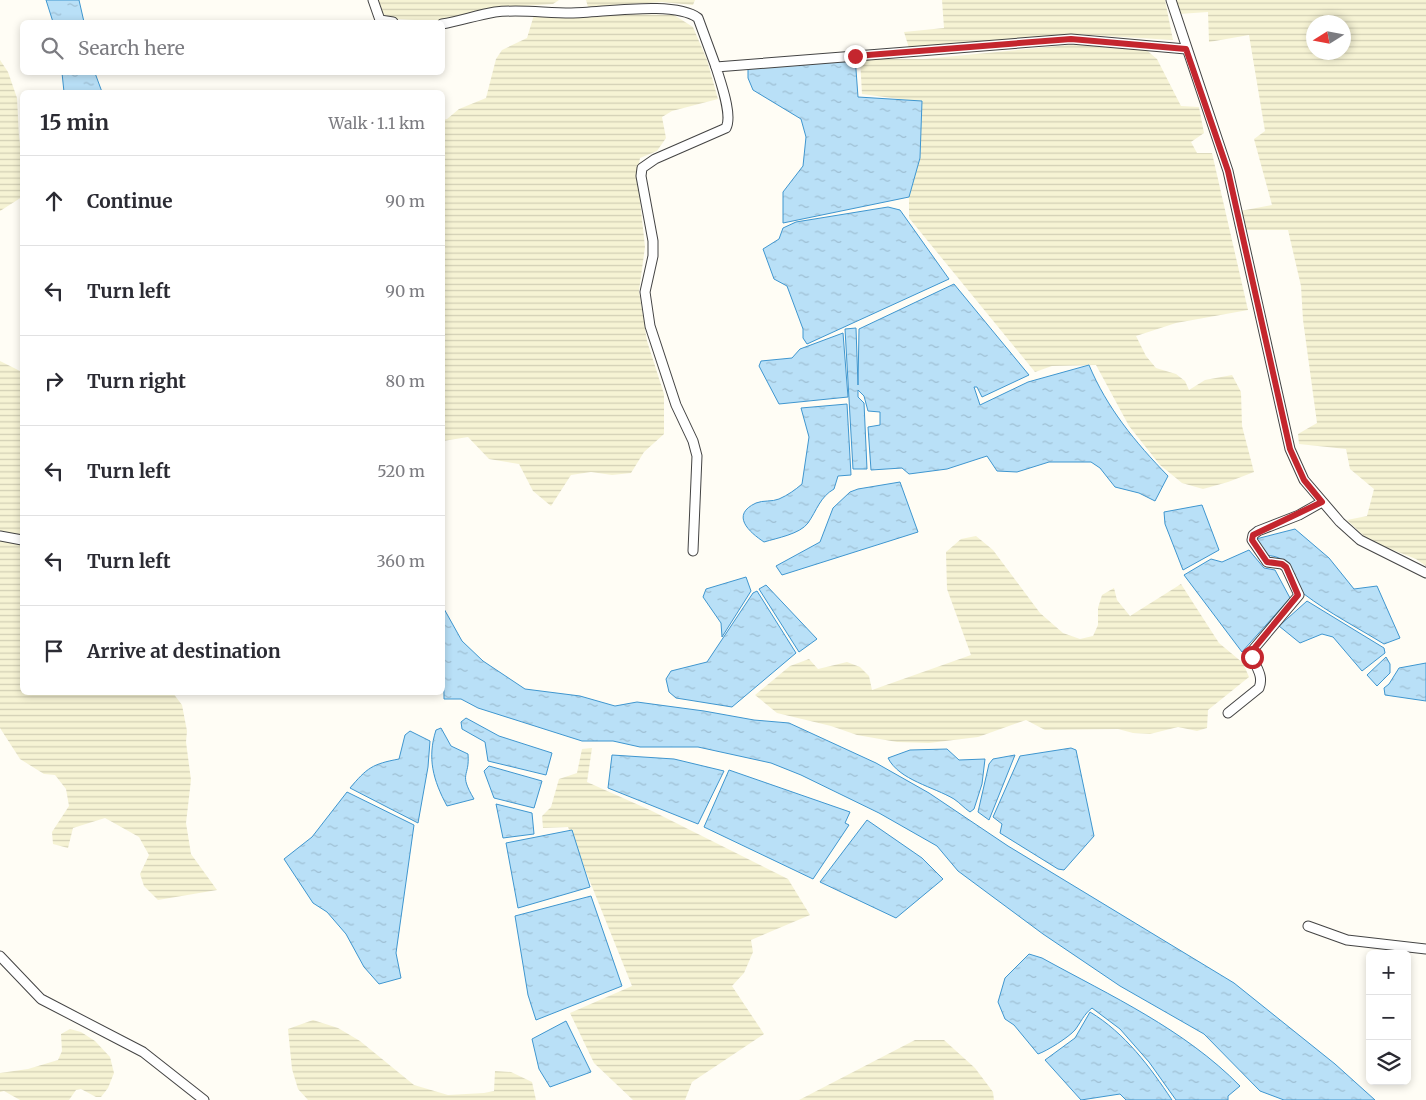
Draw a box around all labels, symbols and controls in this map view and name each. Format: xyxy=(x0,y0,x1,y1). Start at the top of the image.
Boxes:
north arrow xyxy=(1306,15,1351,60)
search box xyxy=(20,20,445,75)
icon: search xyxy=(38,34,66,62)
text: Search here xyxy=(78,36,185,60)
route end xyxy=(844,45,867,68)
text: 15 min xyxy=(40,109,109,136)
text: Walk · 1.1 km xyxy=(329,113,425,133)
icon: ahead xyxy=(40,187,68,215)
text: Continue xyxy=(87,189,173,213)
text: 90 m xyxy=(385,191,425,211)
icon: left xyxy=(40,277,68,305)
text: Turn left xyxy=(87,279,171,303)
text: 90 m xyxy=(385,281,425,301)
icon: right xyxy=(40,367,68,395)
text: Turn right xyxy=(87,369,186,393)
text: 80 m xyxy=(386,371,425,391)
icon: left xyxy=(40,457,68,485)
text: Turn left xyxy=(87,459,171,483)
text: 520 m xyxy=(377,461,425,481)
icon: left xyxy=(40,547,68,575)
text: Turn left xyxy=(87,549,171,573)
text: 360 m xyxy=(376,551,425,571)
icon: arrive xyxy=(40,637,68,665)
text: Arrive at destination xyxy=(87,639,281,663)
route start xyxy=(1241,646,1264,669)
map controls xyxy=(1366,950,1411,1085)
button: + xyxy=(1366,950,1411,995)
button: − xyxy=(1366,995,1411,1040)
button: layers xyxy=(1366,1040,1411,1085)

